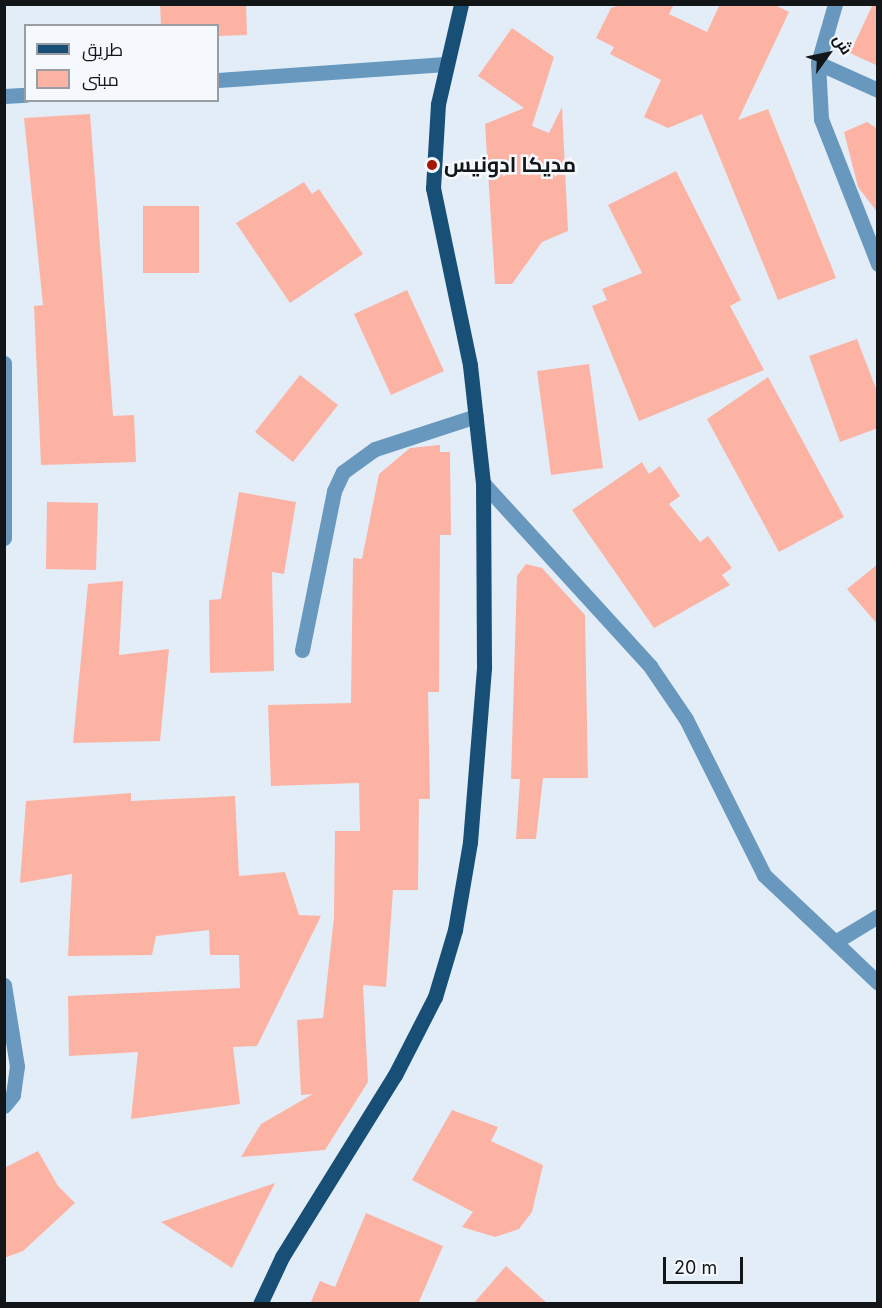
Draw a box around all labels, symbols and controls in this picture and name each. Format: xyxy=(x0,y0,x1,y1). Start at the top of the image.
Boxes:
legend xyxy=(24,24,219,102)
north arrow xyxy=(798,24,858,84)
text: ش xyxy=(829,30,857,58)
text: طريق xyxy=(82,39,123,60)
text: مبنى xyxy=(82,69,119,90)
place label: مديكا ادونيس xyxy=(444,152,576,178)
marker: مديكا ادونيس xyxy=(425,158,439,172)
scale bar xyxy=(666,1245,746,1283)
text: 20 m xyxy=(674,1257,717,1278)

